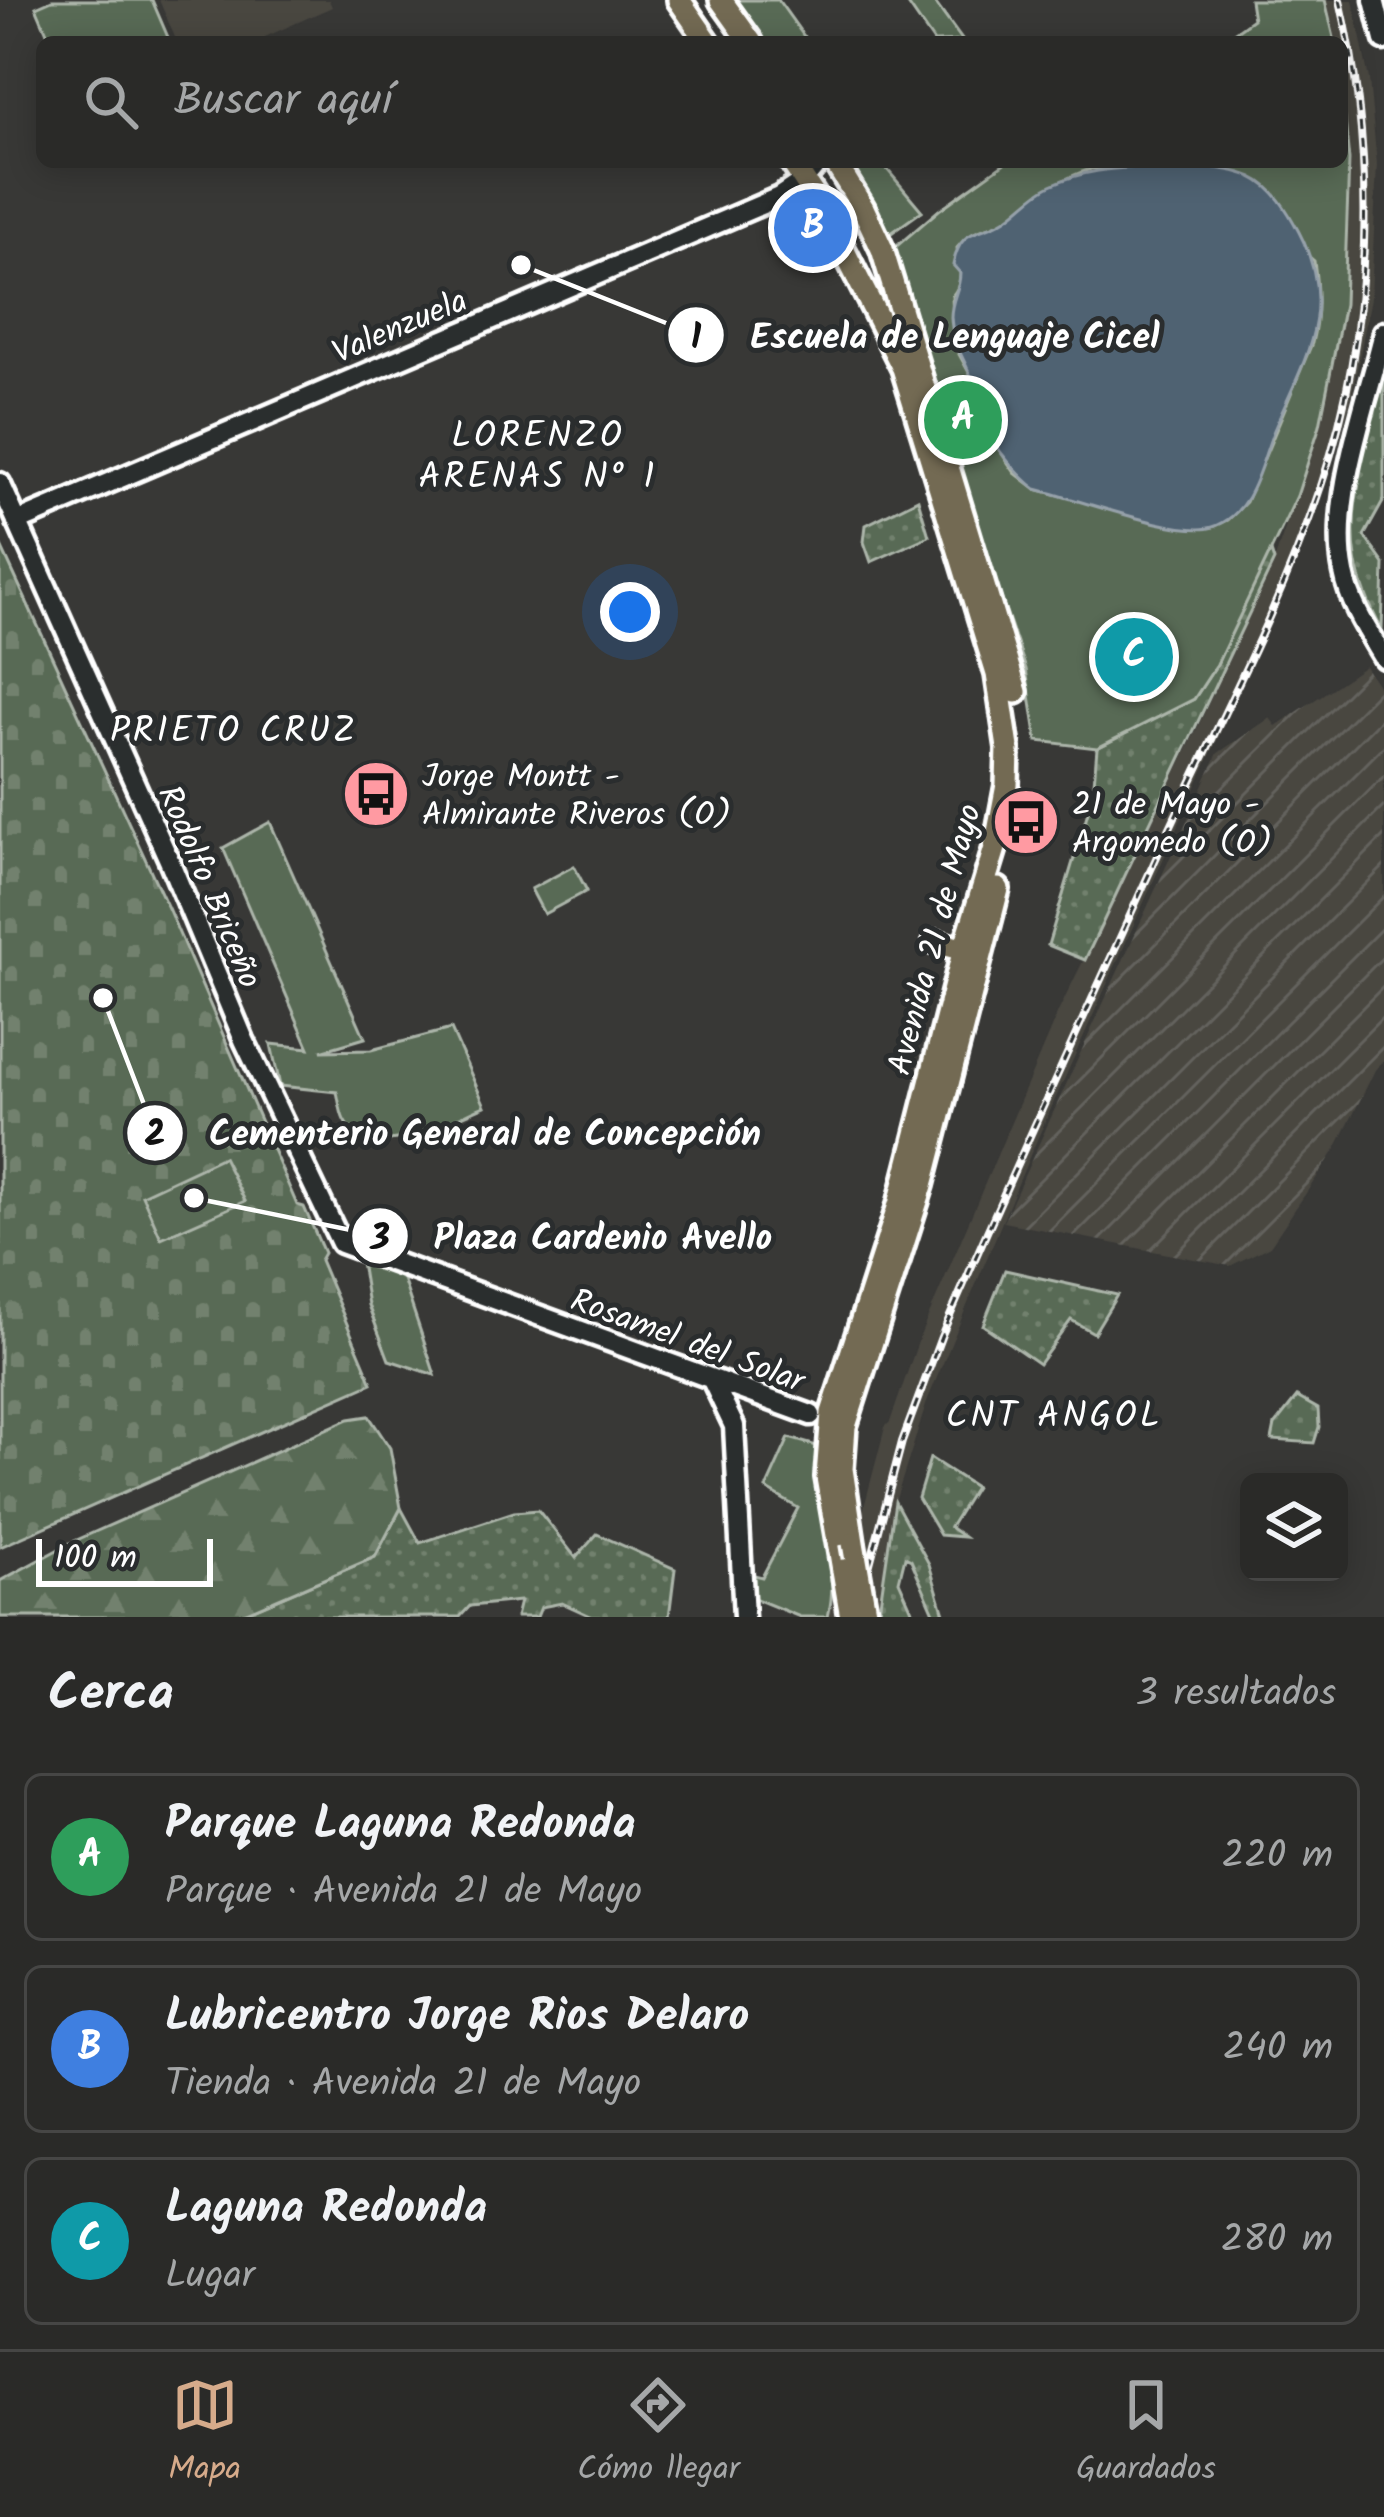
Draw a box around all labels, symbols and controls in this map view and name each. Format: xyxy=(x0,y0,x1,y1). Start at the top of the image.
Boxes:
search box xyxy=(36,36,1348,168)
text: Buscar aquí xyxy=(174,66,392,138)
icon: search xyxy=(78,69,144,135)
pin: B xyxy=(774,183,852,273)
street label: Valenzuela xyxy=(324,276,476,380)
callout: Escuela de Lenguaje Cicel xyxy=(666,299,1183,371)
text: 1 xyxy=(691,310,702,367)
text: Escuela de Lenguaje Cicel xyxy=(750,310,1160,367)
pin: A xyxy=(924,375,1002,465)
district label: LORENZO ARENAS N° 1 xyxy=(418,409,658,507)
your location xyxy=(600,582,660,642)
pin: C xyxy=(1095,612,1173,702)
district label: PRIETO CRUZ xyxy=(110,704,358,761)
place label: Jorge Montt - Almirante Riveros (O) xyxy=(422,752,731,843)
bus stop icon: Jorge Montt - Almirante Riveros (O) xyxy=(341,759,411,829)
street label: Rodolfo Briceño xyxy=(141,778,274,997)
place label: 21 de Mayo - Argomedo (O) xyxy=(1072,780,1272,871)
bus stop icon: 21 de Mayo - Argomedo (O) xyxy=(991,787,1061,857)
street label: Avenida 21 de Mayo xyxy=(875,798,998,1081)
callout: Cementerio General de Concepción xyxy=(125,1097,785,1169)
text: 2 xyxy=(145,1107,166,1164)
text: Cementerio General de Concepción xyxy=(209,1107,761,1164)
callout: Plaza Cardenio Avello xyxy=(350,1200,796,1272)
text: 3 xyxy=(369,1211,390,1268)
text: Plaza Cardenio Avello xyxy=(434,1211,772,1268)
street label: Rosamel del Solar xyxy=(562,1275,813,1410)
district label: CNT ANGOL xyxy=(946,1389,1162,1446)
map controls xyxy=(1240,1473,1348,1581)
button: layers xyxy=(1240,1473,1348,1581)
scale bar xyxy=(36,1533,213,1586)
text: 100 m xyxy=(54,1533,137,1586)
text: Cerca xyxy=(48,1655,174,1736)
text: 3 resultados xyxy=(1136,1664,1336,1726)
text: Parque Laguna Redonda xyxy=(165,1790,636,1862)
text: A xyxy=(78,1826,102,1888)
text: 220 m xyxy=(1221,1826,1333,1888)
text: Parque · Avenida 21 de Mayo xyxy=(165,1862,642,1924)
text: Lubricentro Jorge Rios Delaro xyxy=(165,1982,749,2054)
text: B xyxy=(78,2018,102,2080)
text: 240 m xyxy=(1223,2018,1333,2080)
text: Tienda · Avenida 21 de Mayo xyxy=(165,2054,641,2116)
text: Laguna Redonda xyxy=(165,2174,487,2246)
text: C xyxy=(78,2210,102,2272)
text: 280 m xyxy=(1221,2210,1333,2272)
text: Lugar xyxy=(165,2246,255,2308)
tab: Mapa xyxy=(168,2372,241,2497)
tab: Cómo llegar xyxy=(577,2372,740,2497)
tab: Guardados xyxy=(1076,2372,1216,2497)

